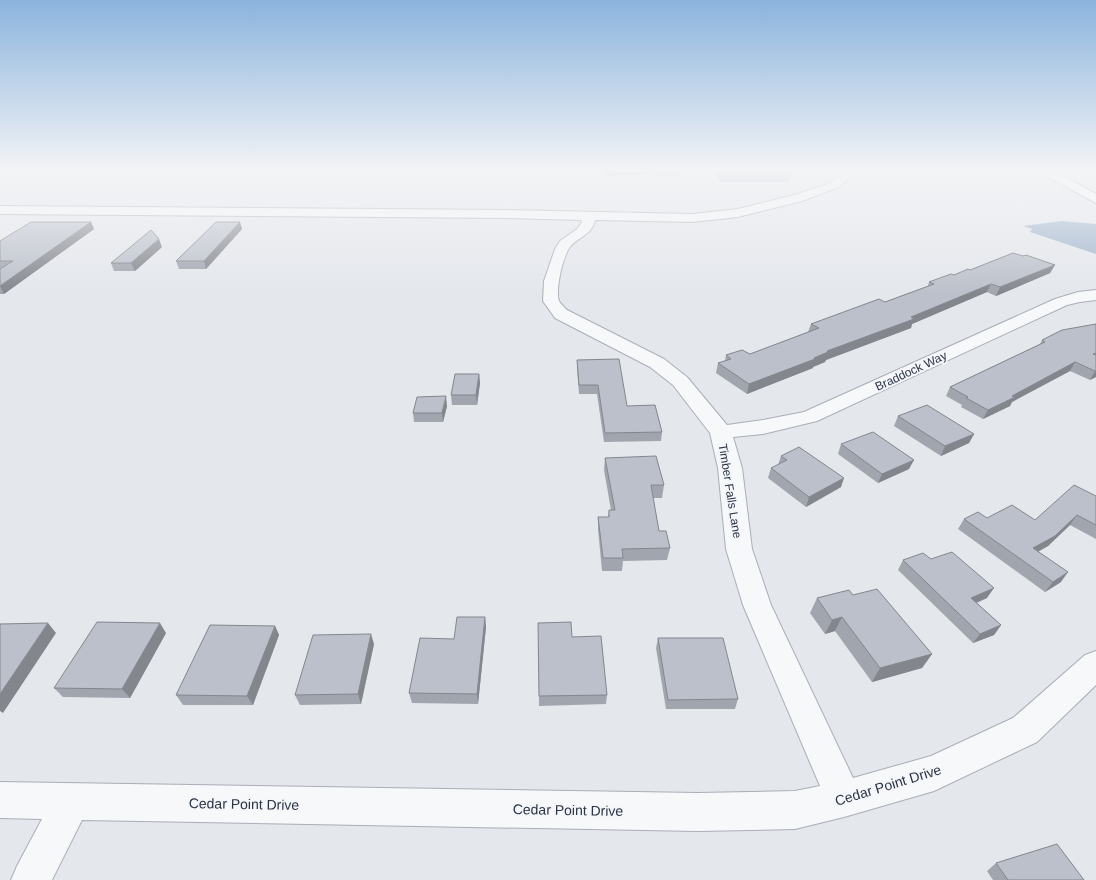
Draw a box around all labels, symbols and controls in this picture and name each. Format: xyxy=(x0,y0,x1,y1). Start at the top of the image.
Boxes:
street label: Braddock Way xyxy=(873,348,949,394)
street label: Timber Falls Lane xyxy=(716,443,744,540)
street label: Cedar Point Drive xyxy=(833,761,943,809)
street label: Cedar Point Drive xyxy=(189,795,300,813)
street label: Cedar Point Drive xyxy=(513,801,624,819)

